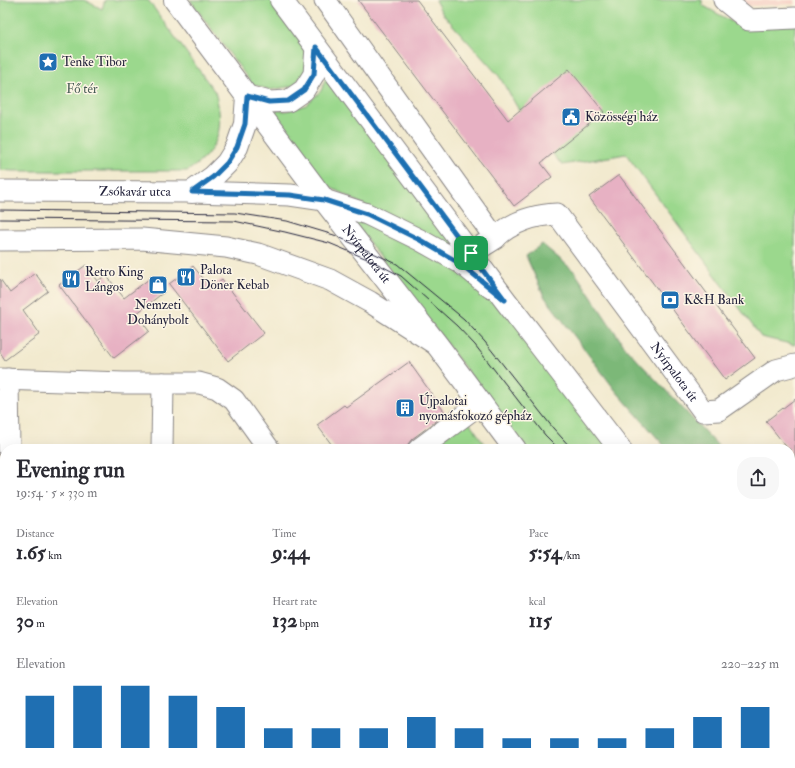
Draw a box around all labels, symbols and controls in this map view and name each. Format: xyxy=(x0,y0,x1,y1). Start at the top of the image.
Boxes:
place icon: Tenke Tibor xyxy=(37,51,59,73)
place label: Tenke Tibor xyxy=(62,54,127,70)
park label: Fő tér xyxy=(66,81,98,97)
public building icon: Közösségi ház xyxy=(560,106,582,128)
place label: Közösségi ház xyxy=(585,109,659,125)
street label: Zsókavár utca xyxy=(99,184,172,200)
street label: Nyírpalota út xyxy=(338,222,394,287)
pin xyxy=(454,236,488,270)
icon: arrive xyxy=(460,242,482,264)
place label: Palota Döner Kebab xyxy=(200,262,269,293)
place label: Retro King Lángos xyxy=(85,264,144,295)
restaurant icon: Palota Döner Kebab xyxy=(175,266,197,288)
restaurant icon: Retro King Lángos xyxy=(60,268,82,290)
shop icon: Nemzeti Dohánybolt xyxy=(147,274,169,296)
bank icon: K&H Bank xyxy=(659,289,681,311)
place label: K&H Bank xyxy=(684,292,745,308)
place label: Nemzeti Dohánybolt xyxy=(127,297,189,329)
street label: Nyírpalota út xyxy=(647,339,701,405)
place label: Újpalotai nyomásfokozó gépház xyxy=(419,392,533,425)
building icon: Újpalotai nyomásfokozó gépház xyxy=(394,397,416,419)
text: Evening run xyxy=(16,456,125,484)
button: share xyxy=(737,457,779,499)
text: 19:54 · 5 × 330 m xyxy=(16,485,97,501)
text: Distance xyxy=(16,527,54,540)
text: Time xyxy=(272,527,296,540)
text: Pace xyxy=(529,527,548,540)
text: 1.65 xyxy=(16,540,46,565)
text: 9:44 xyxy=(272,540,309,565)
text: 5:54 xyxy=(529,540,561,565)
text: km xyxy=(46,549,62,562)
text: /km xyxy=(561,549,580,562)
text: Elevation xyxy=(16,595,58,608)
text: Heart rate xyxy=(272,595,317,608)
text: kcal xyxy=(529,595,546,608)
text: 30 xyxy=(16,608,34,633)
text: 132 xyxy=(272,608,297,633)
text: 115 xyxy=(529,608,552,633)
text: m xyxy=(34,617,45,630)
text: bpm xyxy=(297,617,319,630)
text: Elevation xyxy=(16,656,66,672)
text: 220–225 m xyxy=(721,656,779,672)

